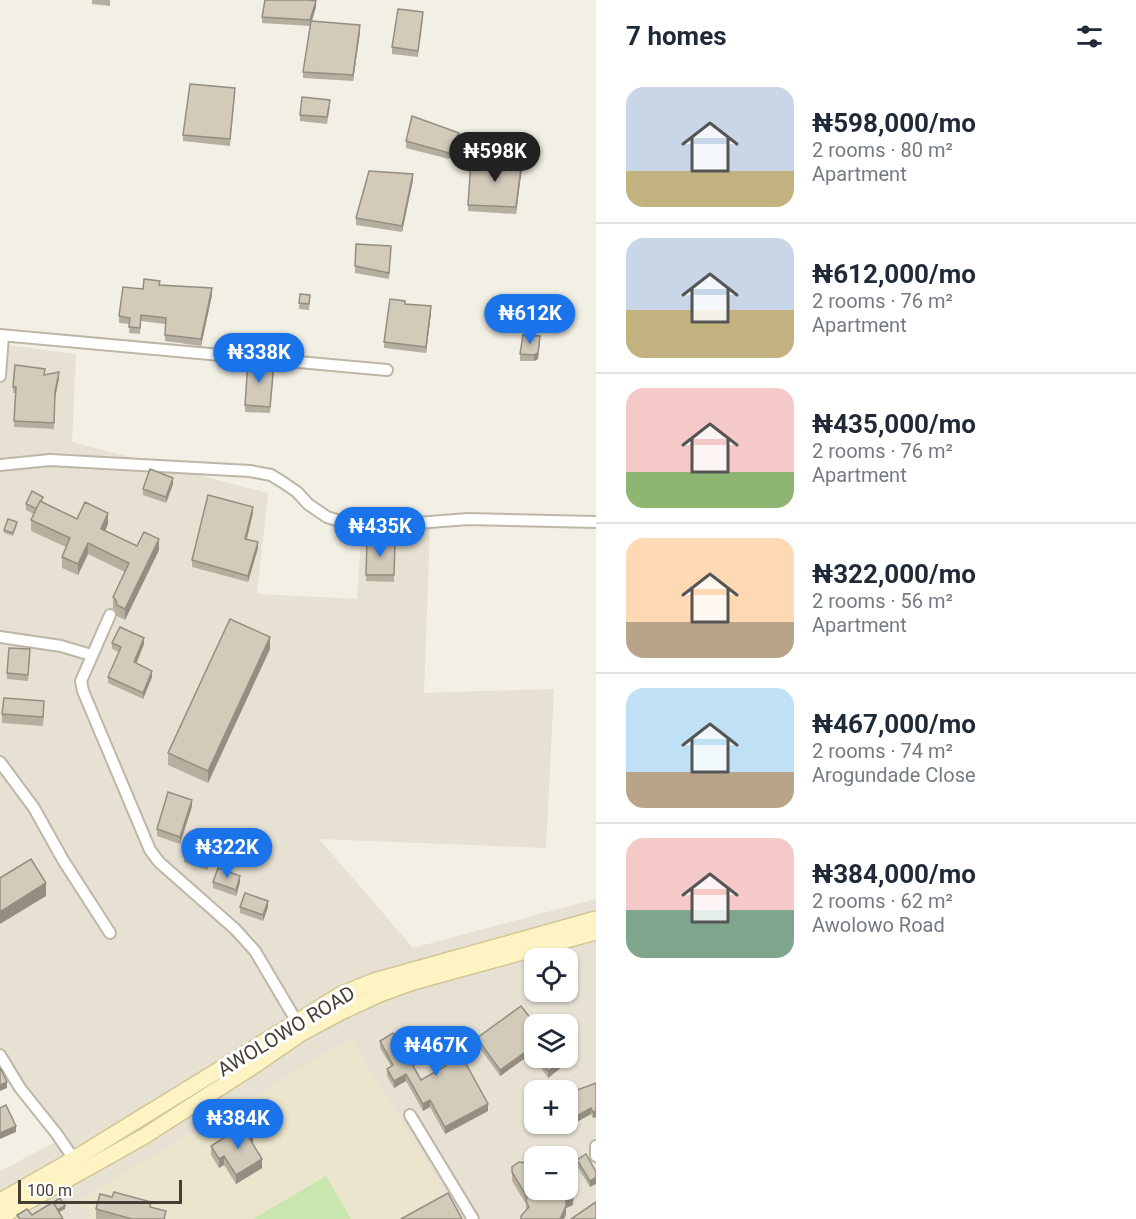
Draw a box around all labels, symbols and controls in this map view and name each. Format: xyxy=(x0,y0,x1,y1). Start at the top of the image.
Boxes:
icon: filters xyxy=(1073,20,1106,53)
text: 7 homes xyxy=(626,21,727,51)
text: ₦598,000/mo xyxy=(812,108,976,138)
icon: home xyxy=(674,111,746,183)
pin: ₦598K xyxy=(453,132,537,183)
text: 2 rooms · 80 m² xyxy=(812,138,953,162)
text: ₦598K xyxy=(463,139,527,163)
text: Apartment xyxy=(812,162,907,186)
text: ₦612,000/mo xyxy=(812,259,976,289)
icon: home xyxy=(674,262,746,334)
text: 2 rooms · 76 m² xyxy=(812,289,953,313)
pin: ₦612K xyxy=(488,294,572,345)
text: ₦612K xyxy=(498,301,562,325)
text: Apartment xyxy=(812,313,907,337)
pin: ₦338K xyxy=(217,333,301,384)
text: ₦338K xyxy=(227,340,291,364)
text: ₦435,000/mo xyxy=(812,409,976,439)
icon: home xyxy=(674,412,746,484)
text: 2 rooms · 76 m² xyxy=(812,439,953,463)
text: Apartment xyxy=(812,463,907,487)
pin: ₦435K xyxy=(338,507,422,558)
text: ₦435K xyxy=(348,514,412,538)
text: ₦322,000/mo xyxy=(812,559,976,589)
icon: home xyxy=(674,562,746,634)
text: 2 rooms · 56 m² xyxy=(812,589,953,613)
text: Apartment xyxy=(812,613,907,637)
text: ₦467,000/mo xyxy=(812,709,976,739)
icon: home xyxy=(674,712,746,784)
text: 2 rooms · 74 m² xyxy=(812,739,953,763)
text: Arogundade Close xyxy=(812,763,976,787)
pin: ₦322K xyxy=(185,828,269,879)
text: ₦322K xyxy=(195,835,259,859)
text: ₦384,000/mo xyxy=(812,859,976,889)
icon: home xyxy=(674,862,746,934)
text: 2 rooms · 62 m² xyxy=(812,889,953,913)
text: Awolowo Road xyxy=(812,913,945,937)
map controls xyxy=(524,948,578,1200)
button: locate xyxy=(524,948,578,1002)
street label: AWOLOWO ROAD xyxy=(213,980,359,1082)
button: layers xyxy=(524,1014,578,1068)
pin: ₦467K xyxy=(394,1026,478,1077)
text: ₦467K xyxy=(404,1033,468,1057)
button: + xyxy=(524,1080,578,1134)
pin: ₦384K xyxy=(196,1099,280,1150)
text: ₦384K xyxy=(206,1106,270,1130)
button: − xyxy=(524,1146,578,1200)
scale bar xyxy=(18,1177,182,1204)
text: 100 m xyxy=(27,1181,72,1200)

